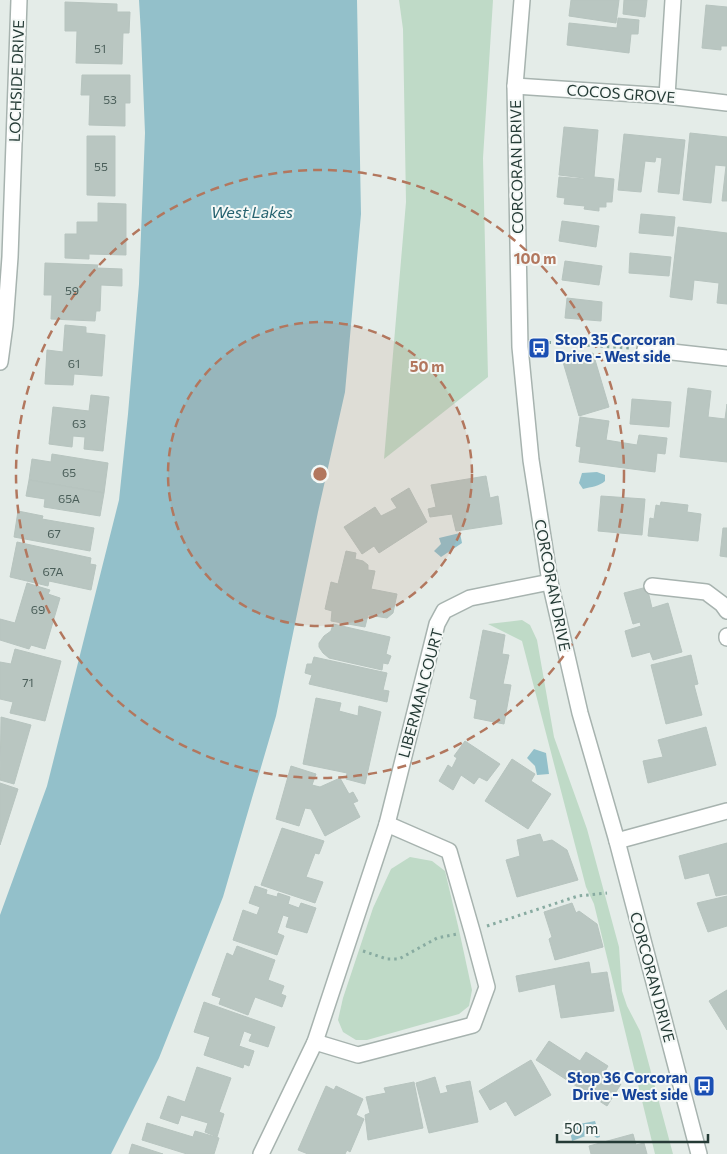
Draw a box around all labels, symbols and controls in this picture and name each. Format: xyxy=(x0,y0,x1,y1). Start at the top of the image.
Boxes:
street label: LOCHSIDE DRIVE xyxy=(5,19,27,142)
house number: 51 xyxy=(94,41,106,55)
street label: COCOS GROVE xyxy=(566,80,676,106)
house number: 53 xyxy=(103,92,117,106)
street label: CORCORAN DRIVE xyxy=(506,100,526,234)
house number: 55 xyxy=(94,159,108,173)
water label: West Lakes xyxy=(211,202,293,221)
text: 100 m xyxy=(514,249,556,267)
house number: 59 xyxy=(65,283,79,297)
place label: Stop 35 Corcoran Drive - West side xyxy=(555,330,675,365)
bus stop icon: Stop 35 Corcoran Drive - West side xyxy=(527,336,551,360)
house number: 61 xyxy=(68,356,80,370)
text: 50 m xyxy=(410,357,444,375)
house number: 63 xyxy=(72,416,86,430)
house number: 65 xyxy=(62,465,76,479)
centre of rings xyxy=(311,465,329,483)
house number: 65A xyxy=(58,491,80,505)
street label: CORCORAN DRIVE xyxy=(531,518,575,653)
house number: 67 xyxy=(47,526,61,540)
house number: 67A xyxy=(43,564,63,578)
house number: 69 xyxy=(31,602,45,616)
street label: LIBERMAN COURT xyxy=(394,626,446,760)
house number: 71 xyxy=(22,675,34,689)
street label: CORCORAN DRIVE xyxy=(627,910,679,1044)
place label: Stop 36 Corcoran Drive - West side xyxy=(567,1068,688,1103)
bus stop icon: Stop 36 Corcoran Drive - West side xyxy=(692,1074,716,1098)
scale bar xyxy=(557,1112,708,1144)
text: 50 m xyxy=(564,1119,598,1137)

